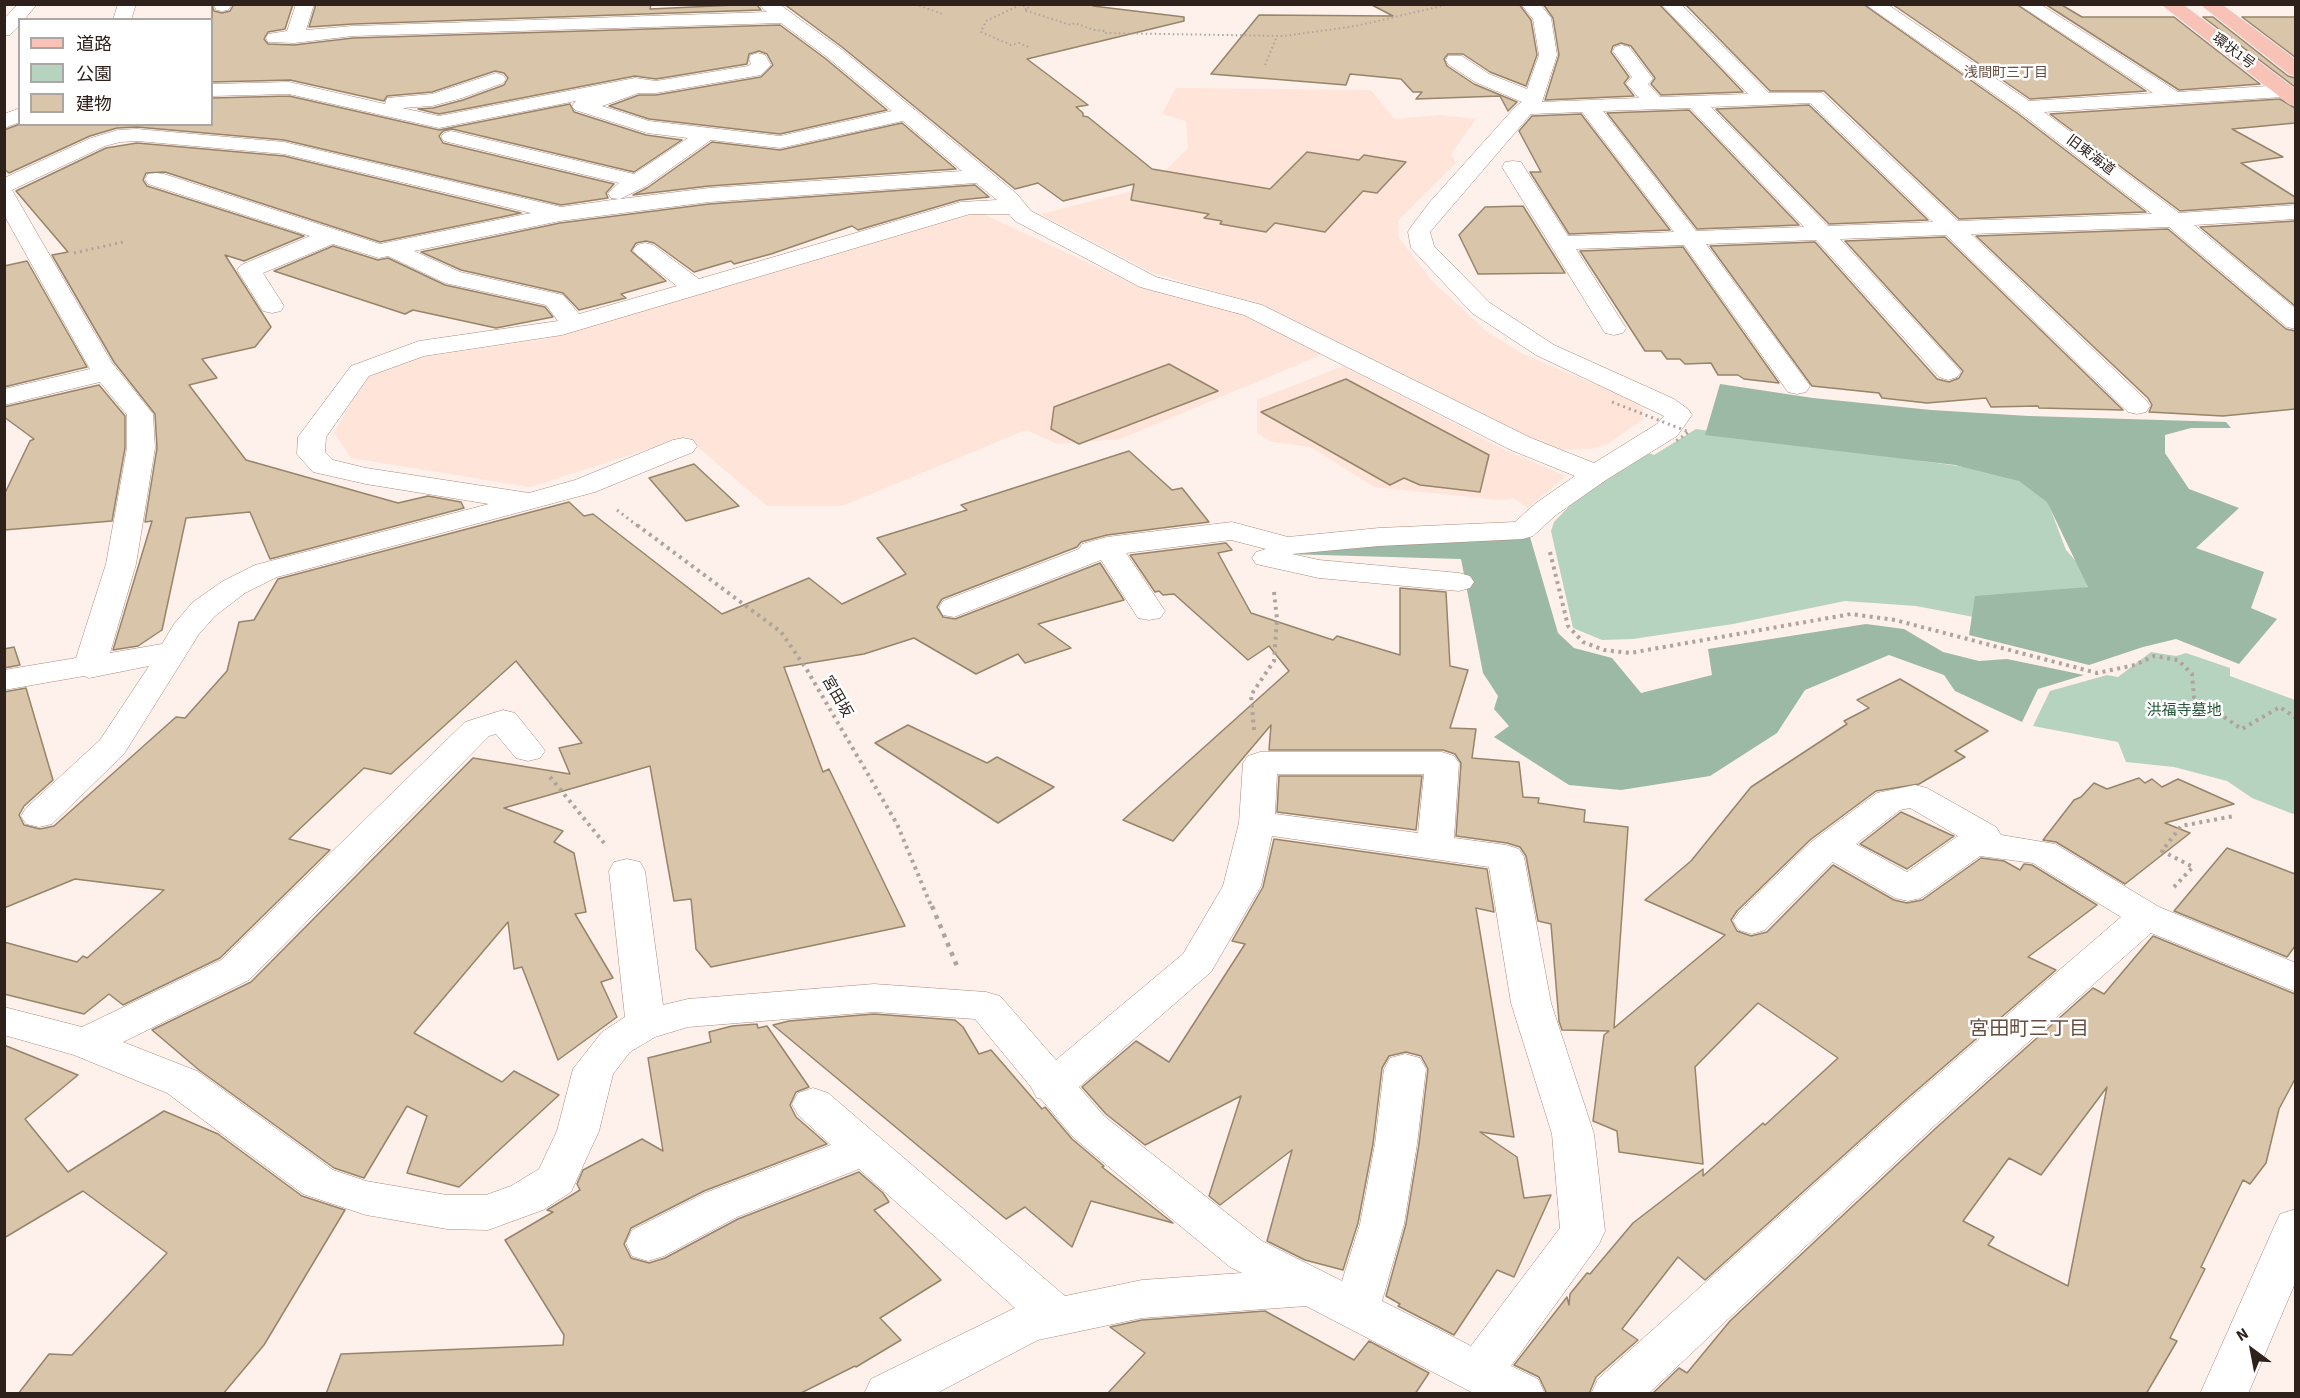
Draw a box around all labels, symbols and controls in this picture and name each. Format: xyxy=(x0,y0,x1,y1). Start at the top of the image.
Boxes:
legend xyxy=(18,18,213,126)
street label: 環状1号 xyxy=(2208,31,2258,73)
text: 道路 xyxy=(76,32,112,57)
text: 公園 xyxy=(76,62,112,87)
district label: 浅間町三丁目 xyxy=(1964,66,2048,82)
text: 建物 xyxy=(76,92,112,117)
street label: 旧東海道 xyxy=(2063,132,2117,180)
street label: 宮田坂 xyxy=(817,673,855,721)
park label: 洪福寺墓地 xyxy=(2147,703,2221,721)
district label: 宮田町三丁目 xyxy=(1969,1019,2089,1043)
north arrow xyxy=(2222,1320,2282,1380)
text: N xyxy=(2232,1323,2253,1347)

